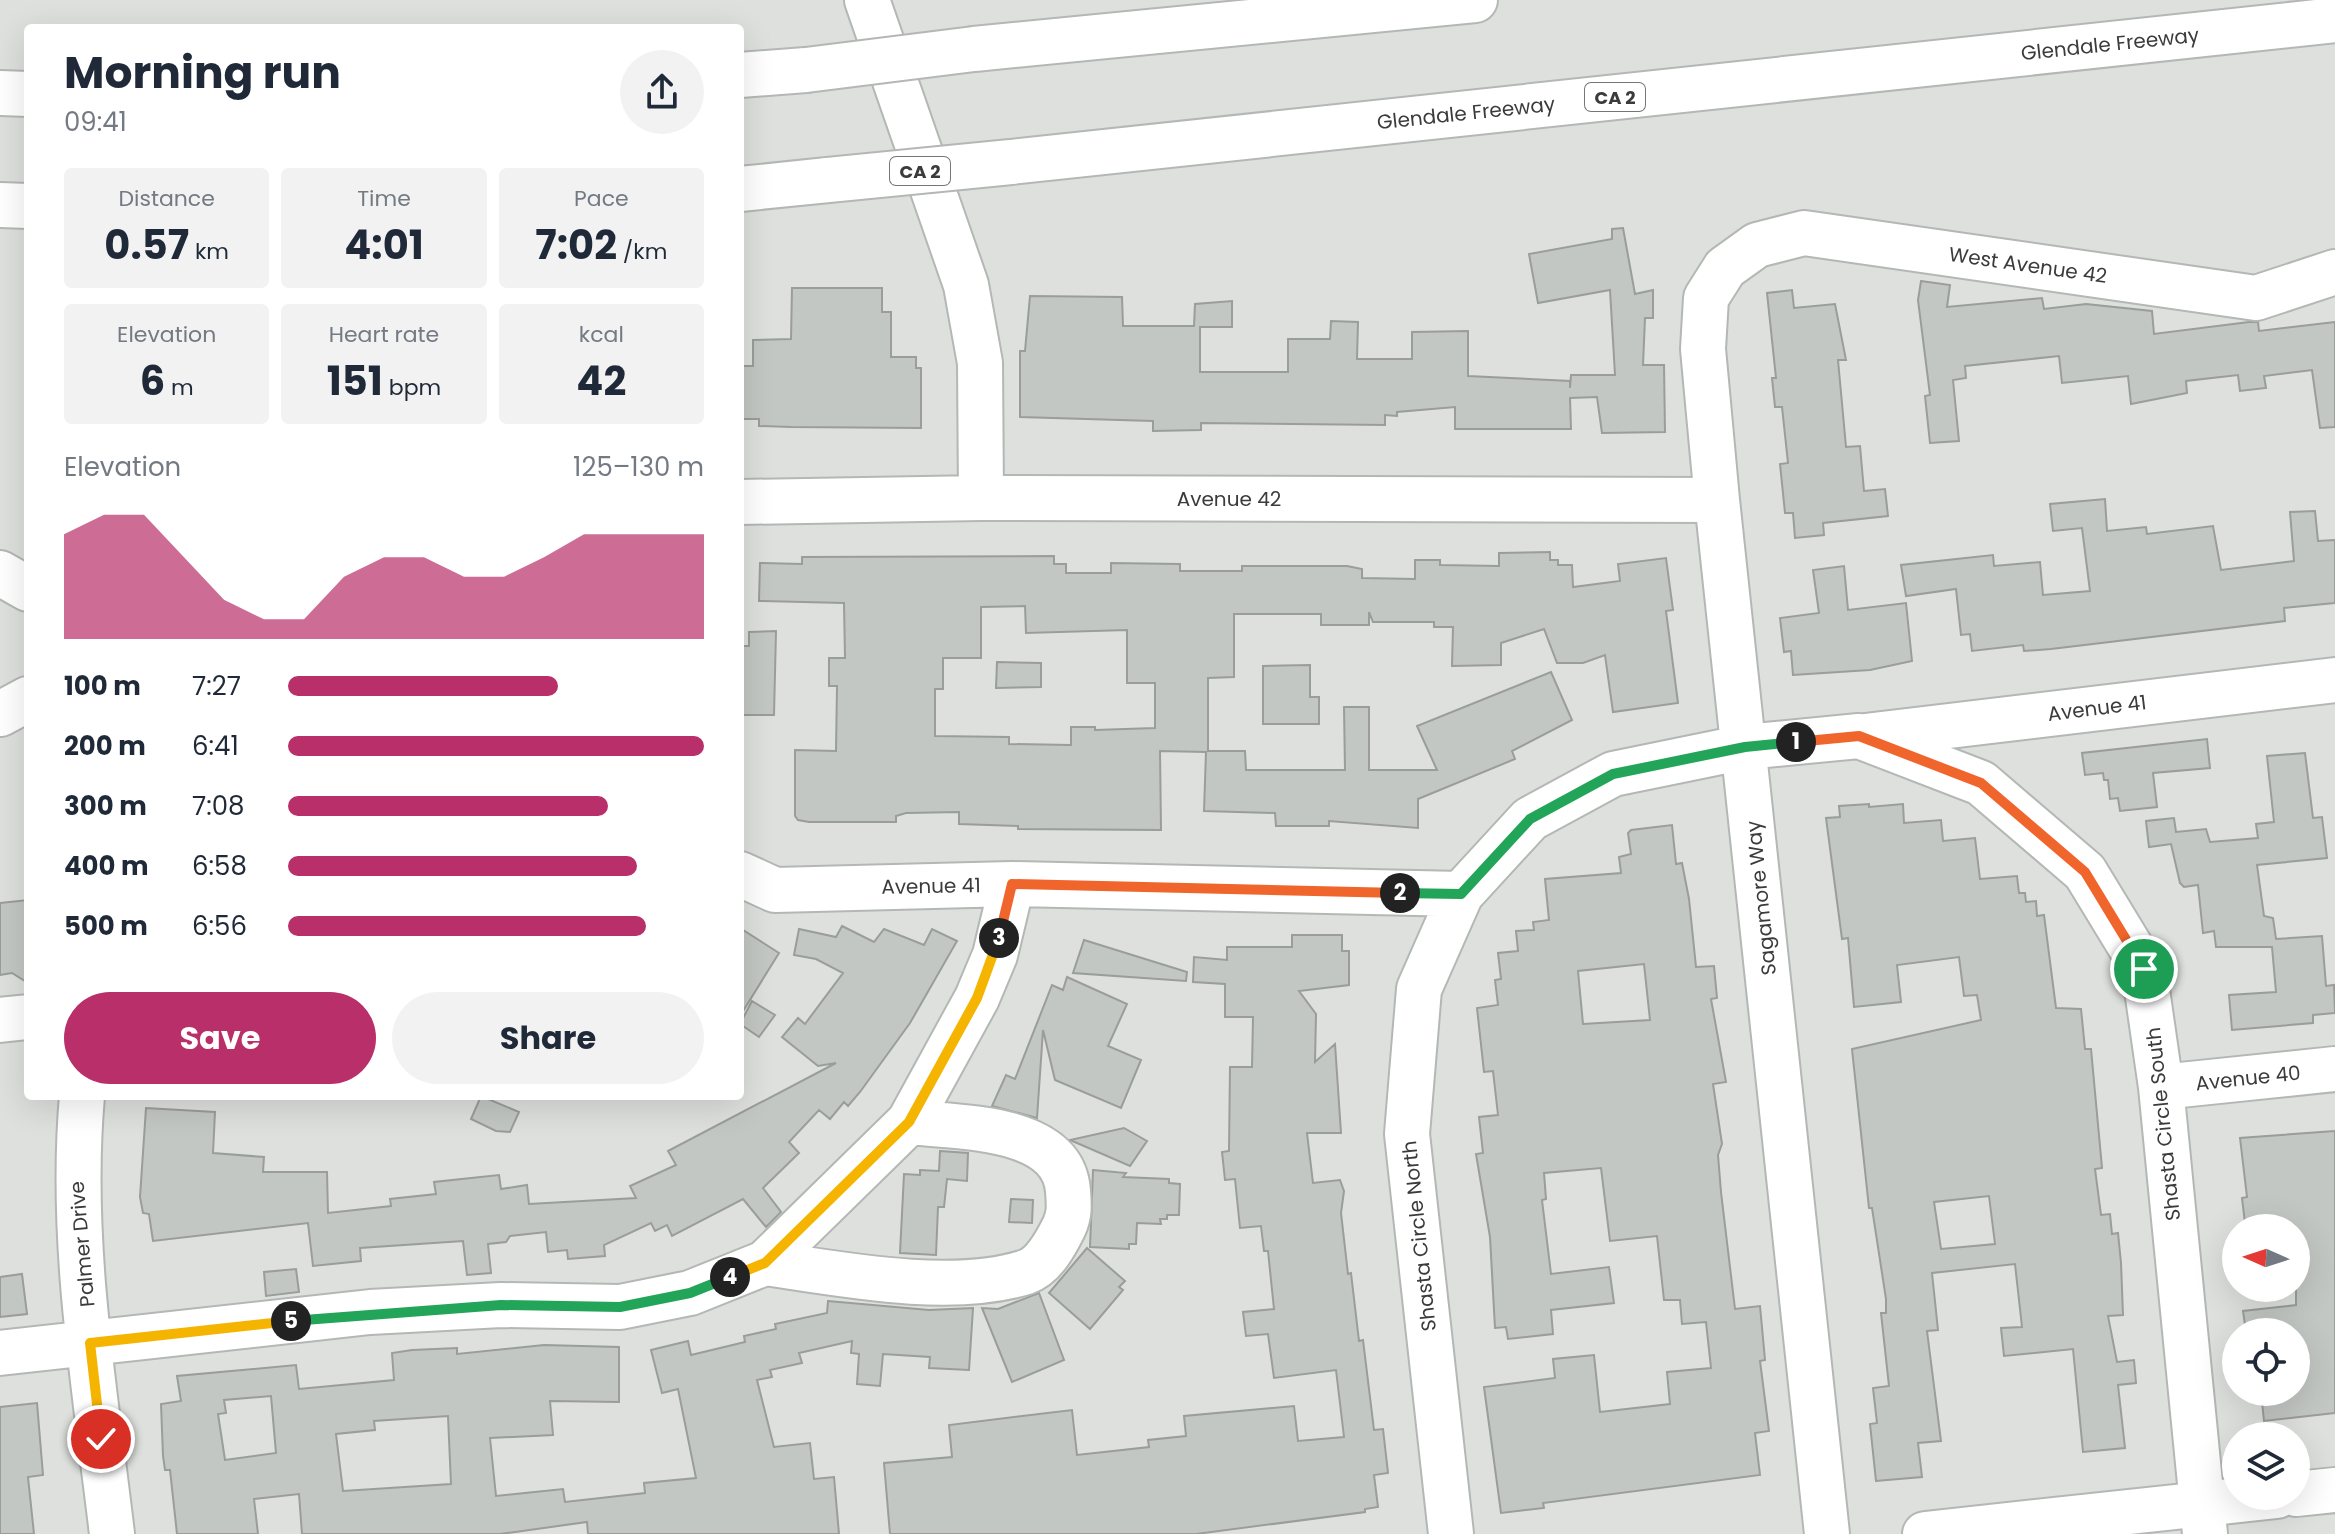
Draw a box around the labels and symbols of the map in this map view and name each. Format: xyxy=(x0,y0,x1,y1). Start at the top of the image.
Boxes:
street label: Glendale Freeway xyxy=(2020,21,2200,67)
road number: CA 2 xyxy=(1585,83,1645,111)
street label: Glendale Freeway xyxy=(1376,90,1556,136)
road number: CA 2 xyxy=(890,157,950,185)
street label: West Avenue 42 xyxy=(1947,240,2109,290)
street label: Avenue 42 xyxy=(1177,485,1281,513)
street label: Avenue 41 xyxy=(2046,688,2148,728)
pin: 1 xyxy=(1776,722,1816,762)
street label: Sagamore Way xyxy=(1739,819,1783,977)
street label: Avenue 41 xyxy=(881,871,981,901)
pin: 2 xyxy=(1380,873,1420,913)
pin: 3 xyxy=(979,918,1019,958)
pin xyxy=(2110,935,2178,1003)
street label: Shasta Circle South xyxy=(2139,1026,2187,1222)
street label: Avenue 40 xyxy=(2194,1059,2302,1097)
street label: Shasta Circle North xyxy=(1395,1139,1443,1333)
street label: Palmer Drive xyxy=(63,1180,101,1308)
north arrow xyxy=(2222,1214,2310,1302)
pin: 4 xyxy=(710,1257,750,1297)
pin: 5 xyxy=(271,1301,311,1341)
pin xyxy=(67,1405,135,1473)

